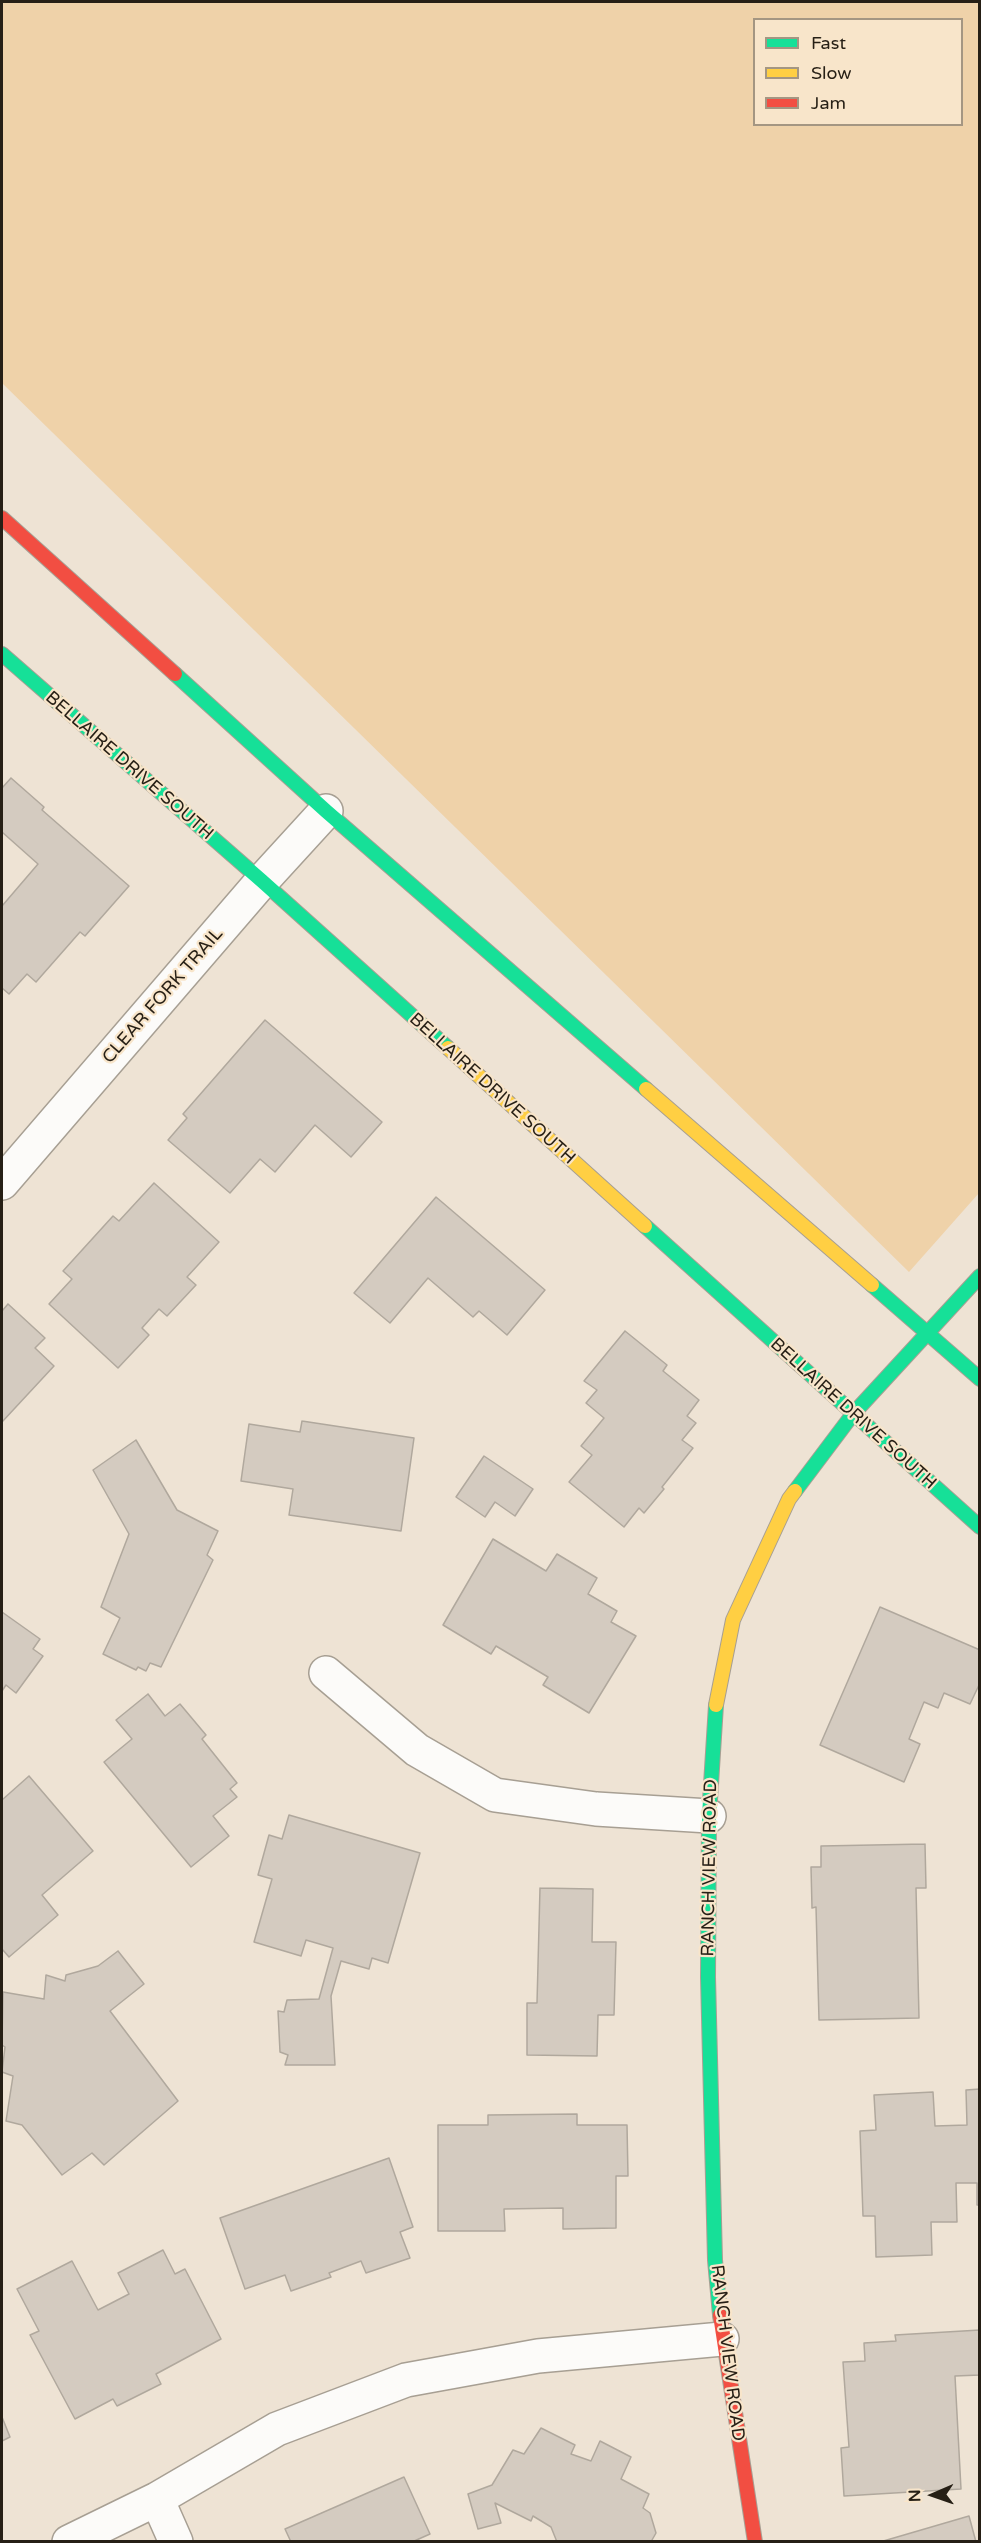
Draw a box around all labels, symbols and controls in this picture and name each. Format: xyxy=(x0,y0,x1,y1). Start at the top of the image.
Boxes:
legend xyxy=(753,18,963,126)
text: Fast xyxy=(811,32,846,54)
text: Slow xyxy=(811,62,852,84)
text: Jam xyxy=(811,92,846,114)
street label: BELLAIRE DRIVE SOUTH xyxy=(40,687,218,845)
street label: CLEAR FORK TRAIL xyxy=(98,924,228,1068)
street label: BELLAIRE DRIVE SOUTH xyxy=(405,1009,579,1169)
street label: BELLAIRE DRIVE SOUTH xyxy=(766,1334,940,1494)
street label: RANCH VIEW ROAD xyxy=(698,1779,722,1957)
street label: RANCH VIEW ROAD xyxy=(705,2264,749,2442)
north arrow xyxy=(903,2465,963,2525)
text: N xyxy=(905,2489,925,2502)

